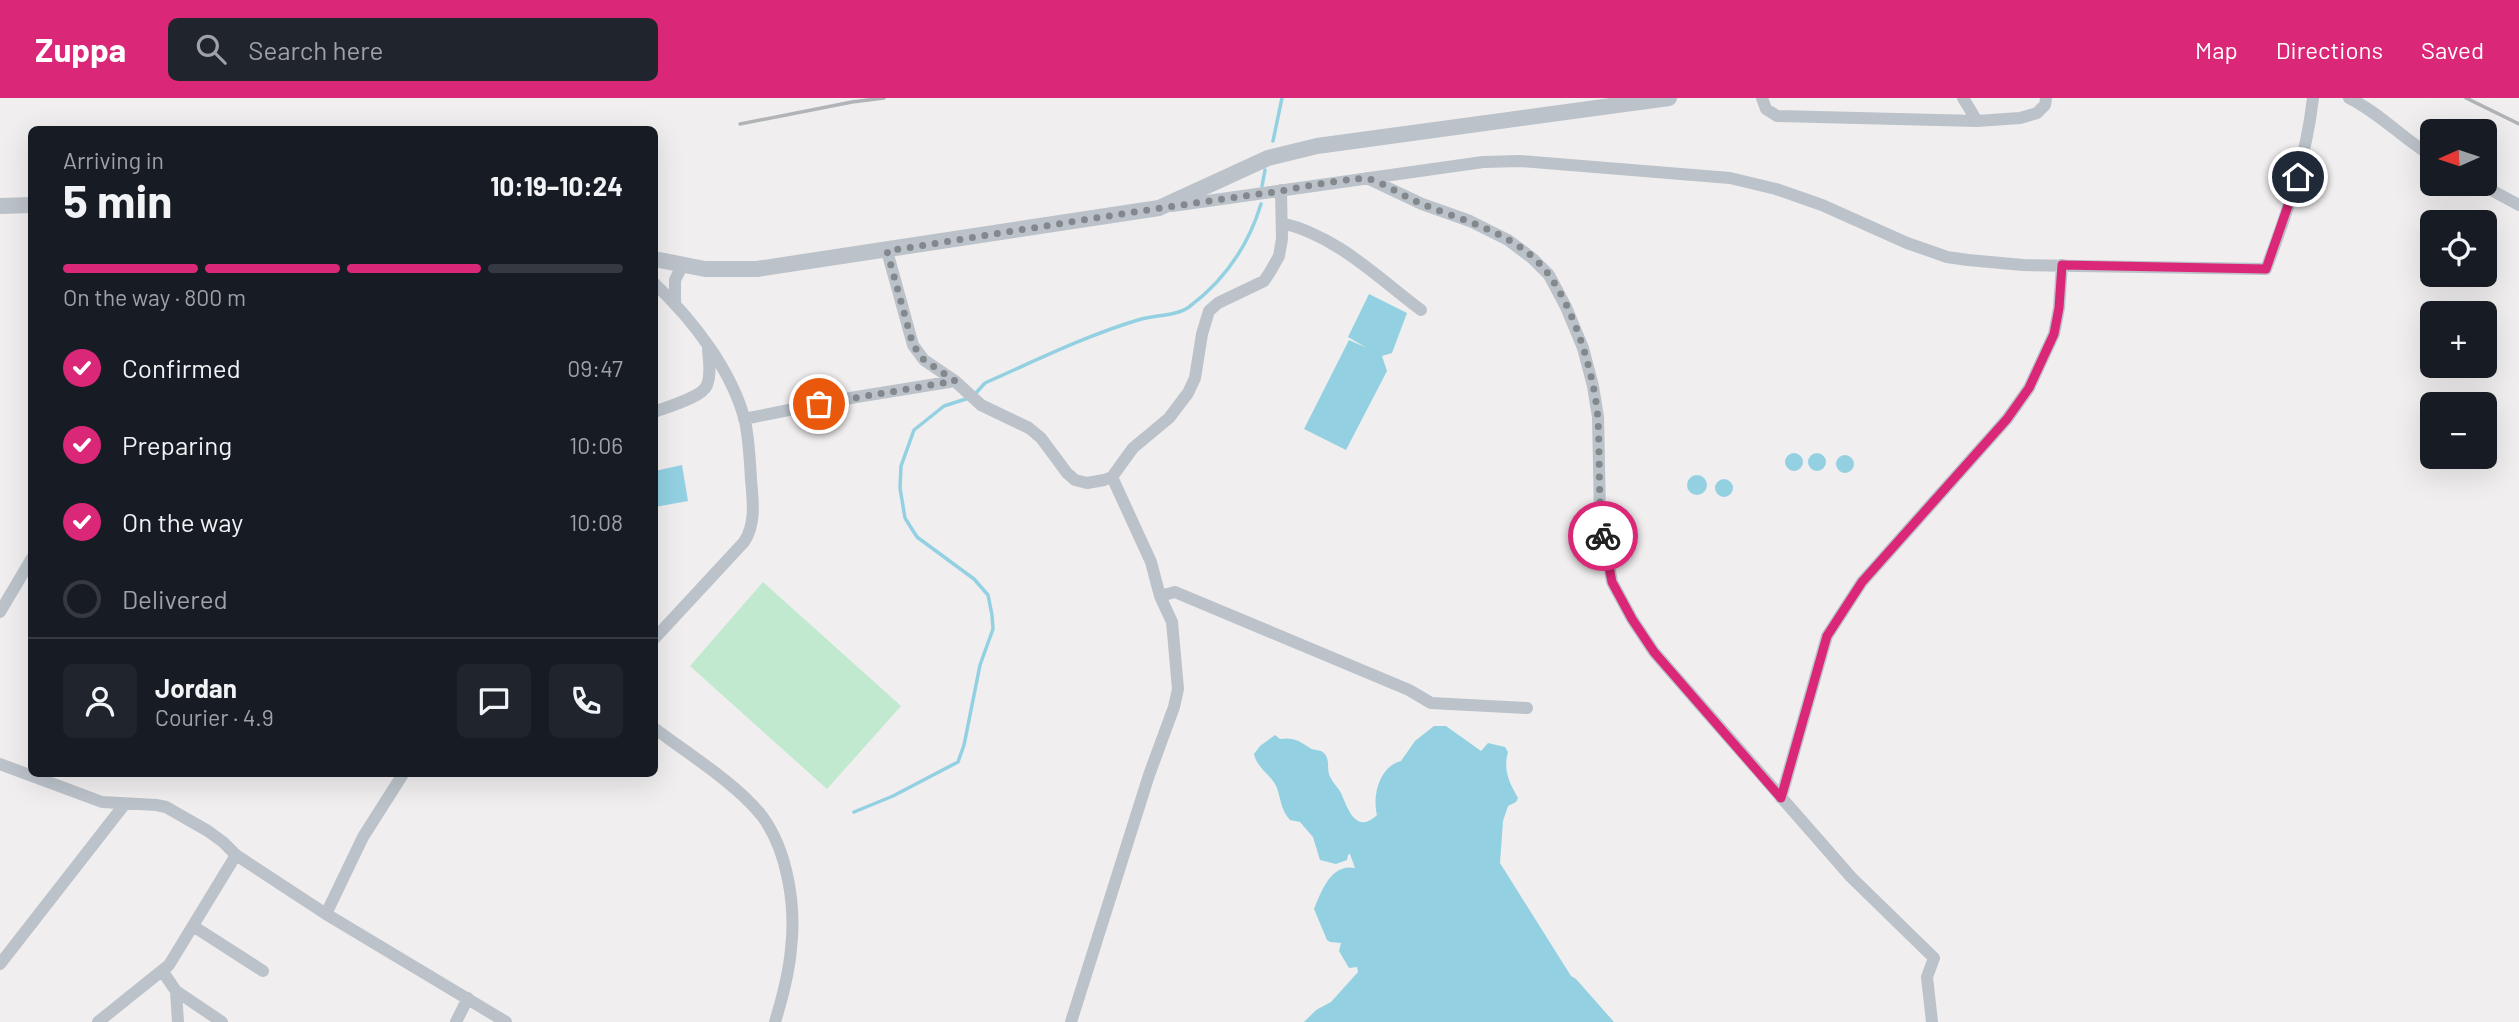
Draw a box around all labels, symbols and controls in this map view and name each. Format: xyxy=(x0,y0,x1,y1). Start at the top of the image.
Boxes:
search box xyxy=(168,18,658,81)
text: Zuppa xyxy=(35,29,126,69)
icon: search xyxy=(192,30,230,68)
text: Search here xyxy=(248,34,383,65)
text: Map xyxy=(2195,35,2238,64)
text: Directions xyxy=(2276,35,2383,64)
text: Saved xyxy=(2421,35,2484,64)
north arrow xyxy=(2420,119,2497,196)
map controls xyxy=(2420,119,2497,469)
text: Arriving in xyxy=(63,146,164,174)
pin xyxy=(2268,147,2328,207)
icon: home xyxy=(2279,158,2317,196)
text: 10:19–10:24 xyxy=(490,170,623,201)
text: 5 min xyxy=(63,172,172,227)
button: locate xyxy=(2420,210,2497,287)
text: On the way · 800 m xyxy=(63,283,246,311)
button: + xyxy=(2420,301,2497,378)
icon: check xyxy=(63,349,101,387)
text: Confirmed xyxy=(122,352,241,383)
text: 09:47 xyxy=(567,354,623,382)
pin xyxy=(789,374,849,434)
icon: bag xyxy=(800,385,838,423)
button: − xyxy=(2420,392,2497,469)
icon: check xyxy=(63,426,101,464)
text: Preparing xyxy=(122,429,232,460)
text: 10:06 xyxy=(569,431,623,459)
courier xyxy=(1568,501,1638,571)
icon: check xyxy=(63,503,101,541)
text: On the way xyxy=(122,506,243,537)
text: 10:08 xyxy=(569,508,623,536)
icon: bike xyxy=(1584,517,1622,555)
text: Delivered xyxy=(122,583,228,614)
button: person xyxy=(63,664,137,738)
button: chat xyxy=(457,664,531,738)
button: phone xyxy=(549,664,623,738)
text: Jordan xyxy=(155,672,237,703)
text: Courier · 4.9 xyxy=(155,703,274,731)

